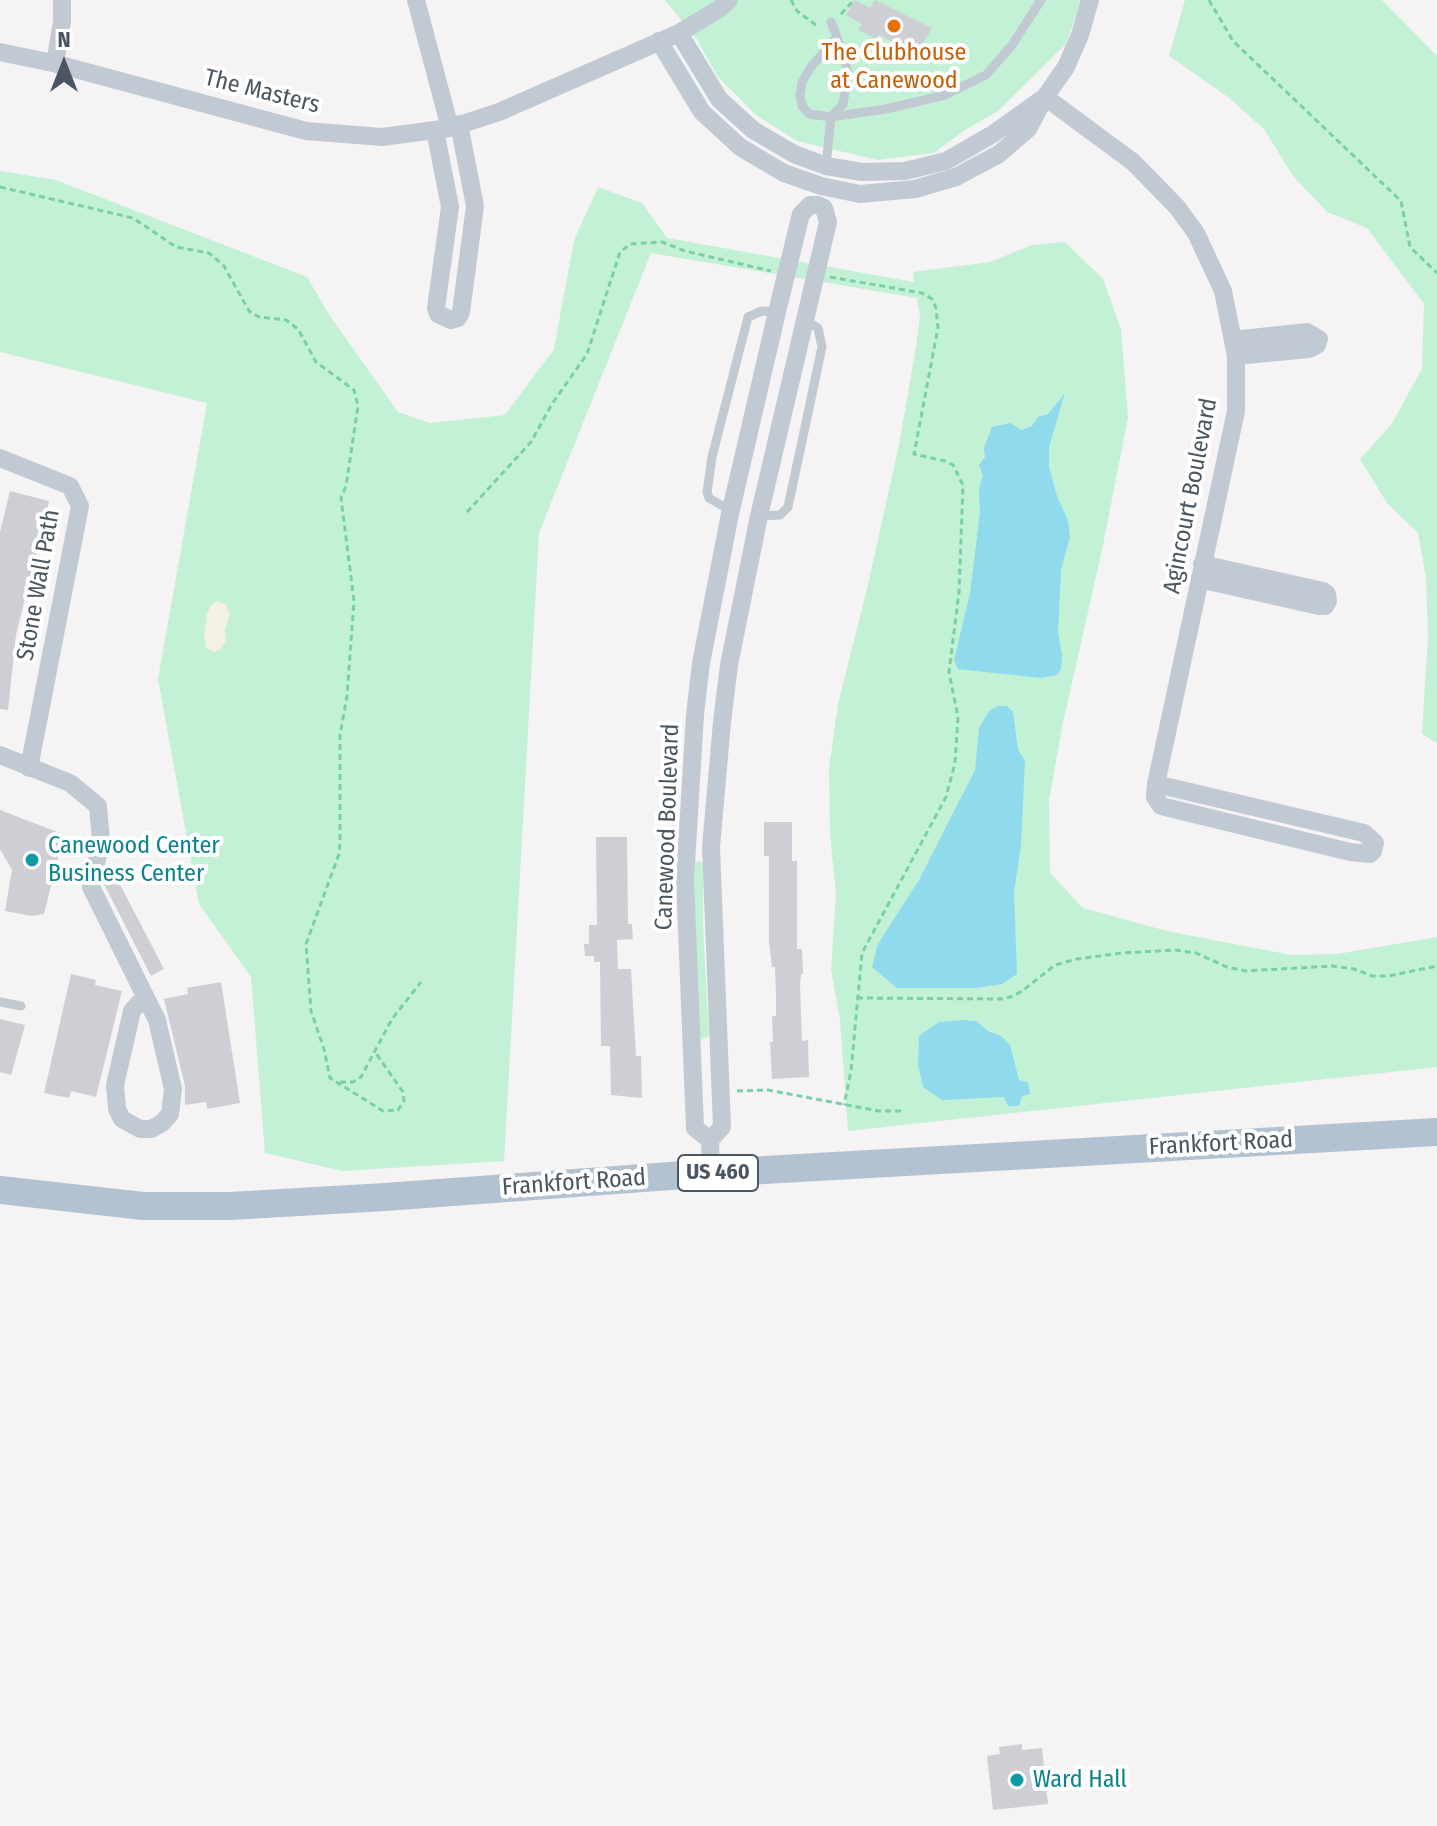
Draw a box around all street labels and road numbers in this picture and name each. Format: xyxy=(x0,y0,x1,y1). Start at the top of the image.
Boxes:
street label: The Masters xyxy=(201,64,323,120)
street label: Agincourt Boulevard xyxy=(1158,396,1224,596)
street label: Stone Wall Path xyxy=(12,507,66,663)
street label: Canewood Boulevard xyxy=(650,723,686,931)
street label: Frankfort Road xyxy=(1148,1126,1294,1162)
road number: US 460 xyxy=(678,1155,758,1191)
street label: Frankfort Road xyxy=(501,1164,647,1202)

